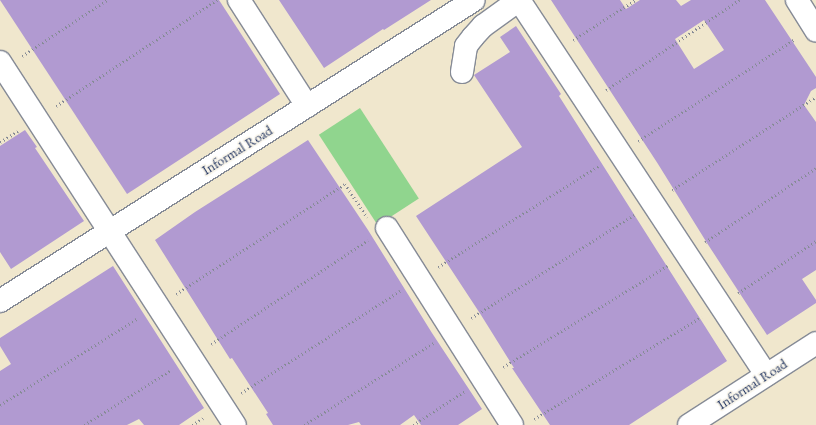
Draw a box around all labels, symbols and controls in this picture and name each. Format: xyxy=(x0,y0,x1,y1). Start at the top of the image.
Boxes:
street label: Informal Road xyxy=(199,122,275,178)
street label: Informal Road xyxy=(714,355,790,413)

